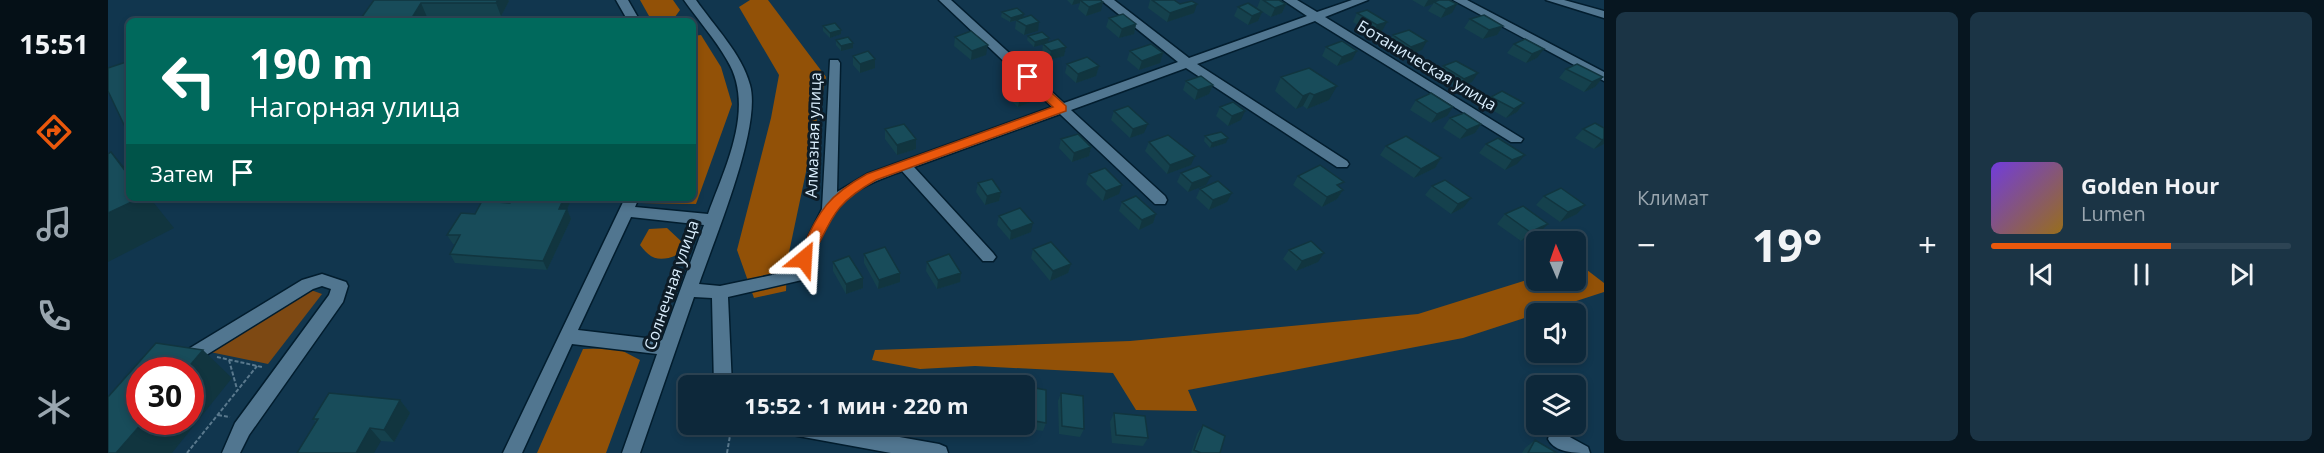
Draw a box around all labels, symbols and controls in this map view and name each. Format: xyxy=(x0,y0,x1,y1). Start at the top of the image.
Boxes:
street label: Ботаническая улица xyxy=(1353,15,1501,115)
text: 15:51 xyxy=(19,25,89,62)
text: 190 m xyxy=(249,34,373,91)
icon: left xyxy=(150,42,228,120)
pin xyxy=(1002,51,1053,102)
icon: arrive xyxy=(1011,60,1044,93)
street label: Алмазная улица xyxy=(800,72,826,198)
text: Нагорная улица xyxy=(249,88,460,125)
icon: directions xyxy=(33,111,75,153)
icon: arrive xyxy=(226,156,259,189)
text: Затем xyxy=(150,158,214,188)
text: Golden Hour xyxy=(2081,170,2219,200)
text: Климат xyxy=(1637,184,1709,211)
text: Lumen xyxy=(2081,200,2146,227)
icon: music xyxy=(33,203,75,245)
text: 19° xyxy=(1752,214,1822,275)
street label: Солнечная улица xyxy=(638,217,704,353)
text: − xyxy=(1637,222,1656,267)
text: + xyxy=(1918,222,1937,267)
position arrow xyxy=(772,227,836,291)
north arrow xyxy=(1526,231,1586,291)
map controls xyxy=(1526,231,1586,435)
icon: previous xyxy=(2025,258,2058,291)
icon: pause xyxy=(2125,258,2158,291)
icon: next xyxy=(2225,258,2258,291)
icon: phone xyxy=(33,295,75,337)
button: sound xyxy=(1526,303,1586,363)
speed limit sign: 30 xyxy=(126,357,204,435)
button: layers xyxy=(1526,375,1586,435)
icon: climate xyxy=(33,386,75,428)
text: 15:52 · 1 мин · 220 m xyxy=(744,390,969,420)

